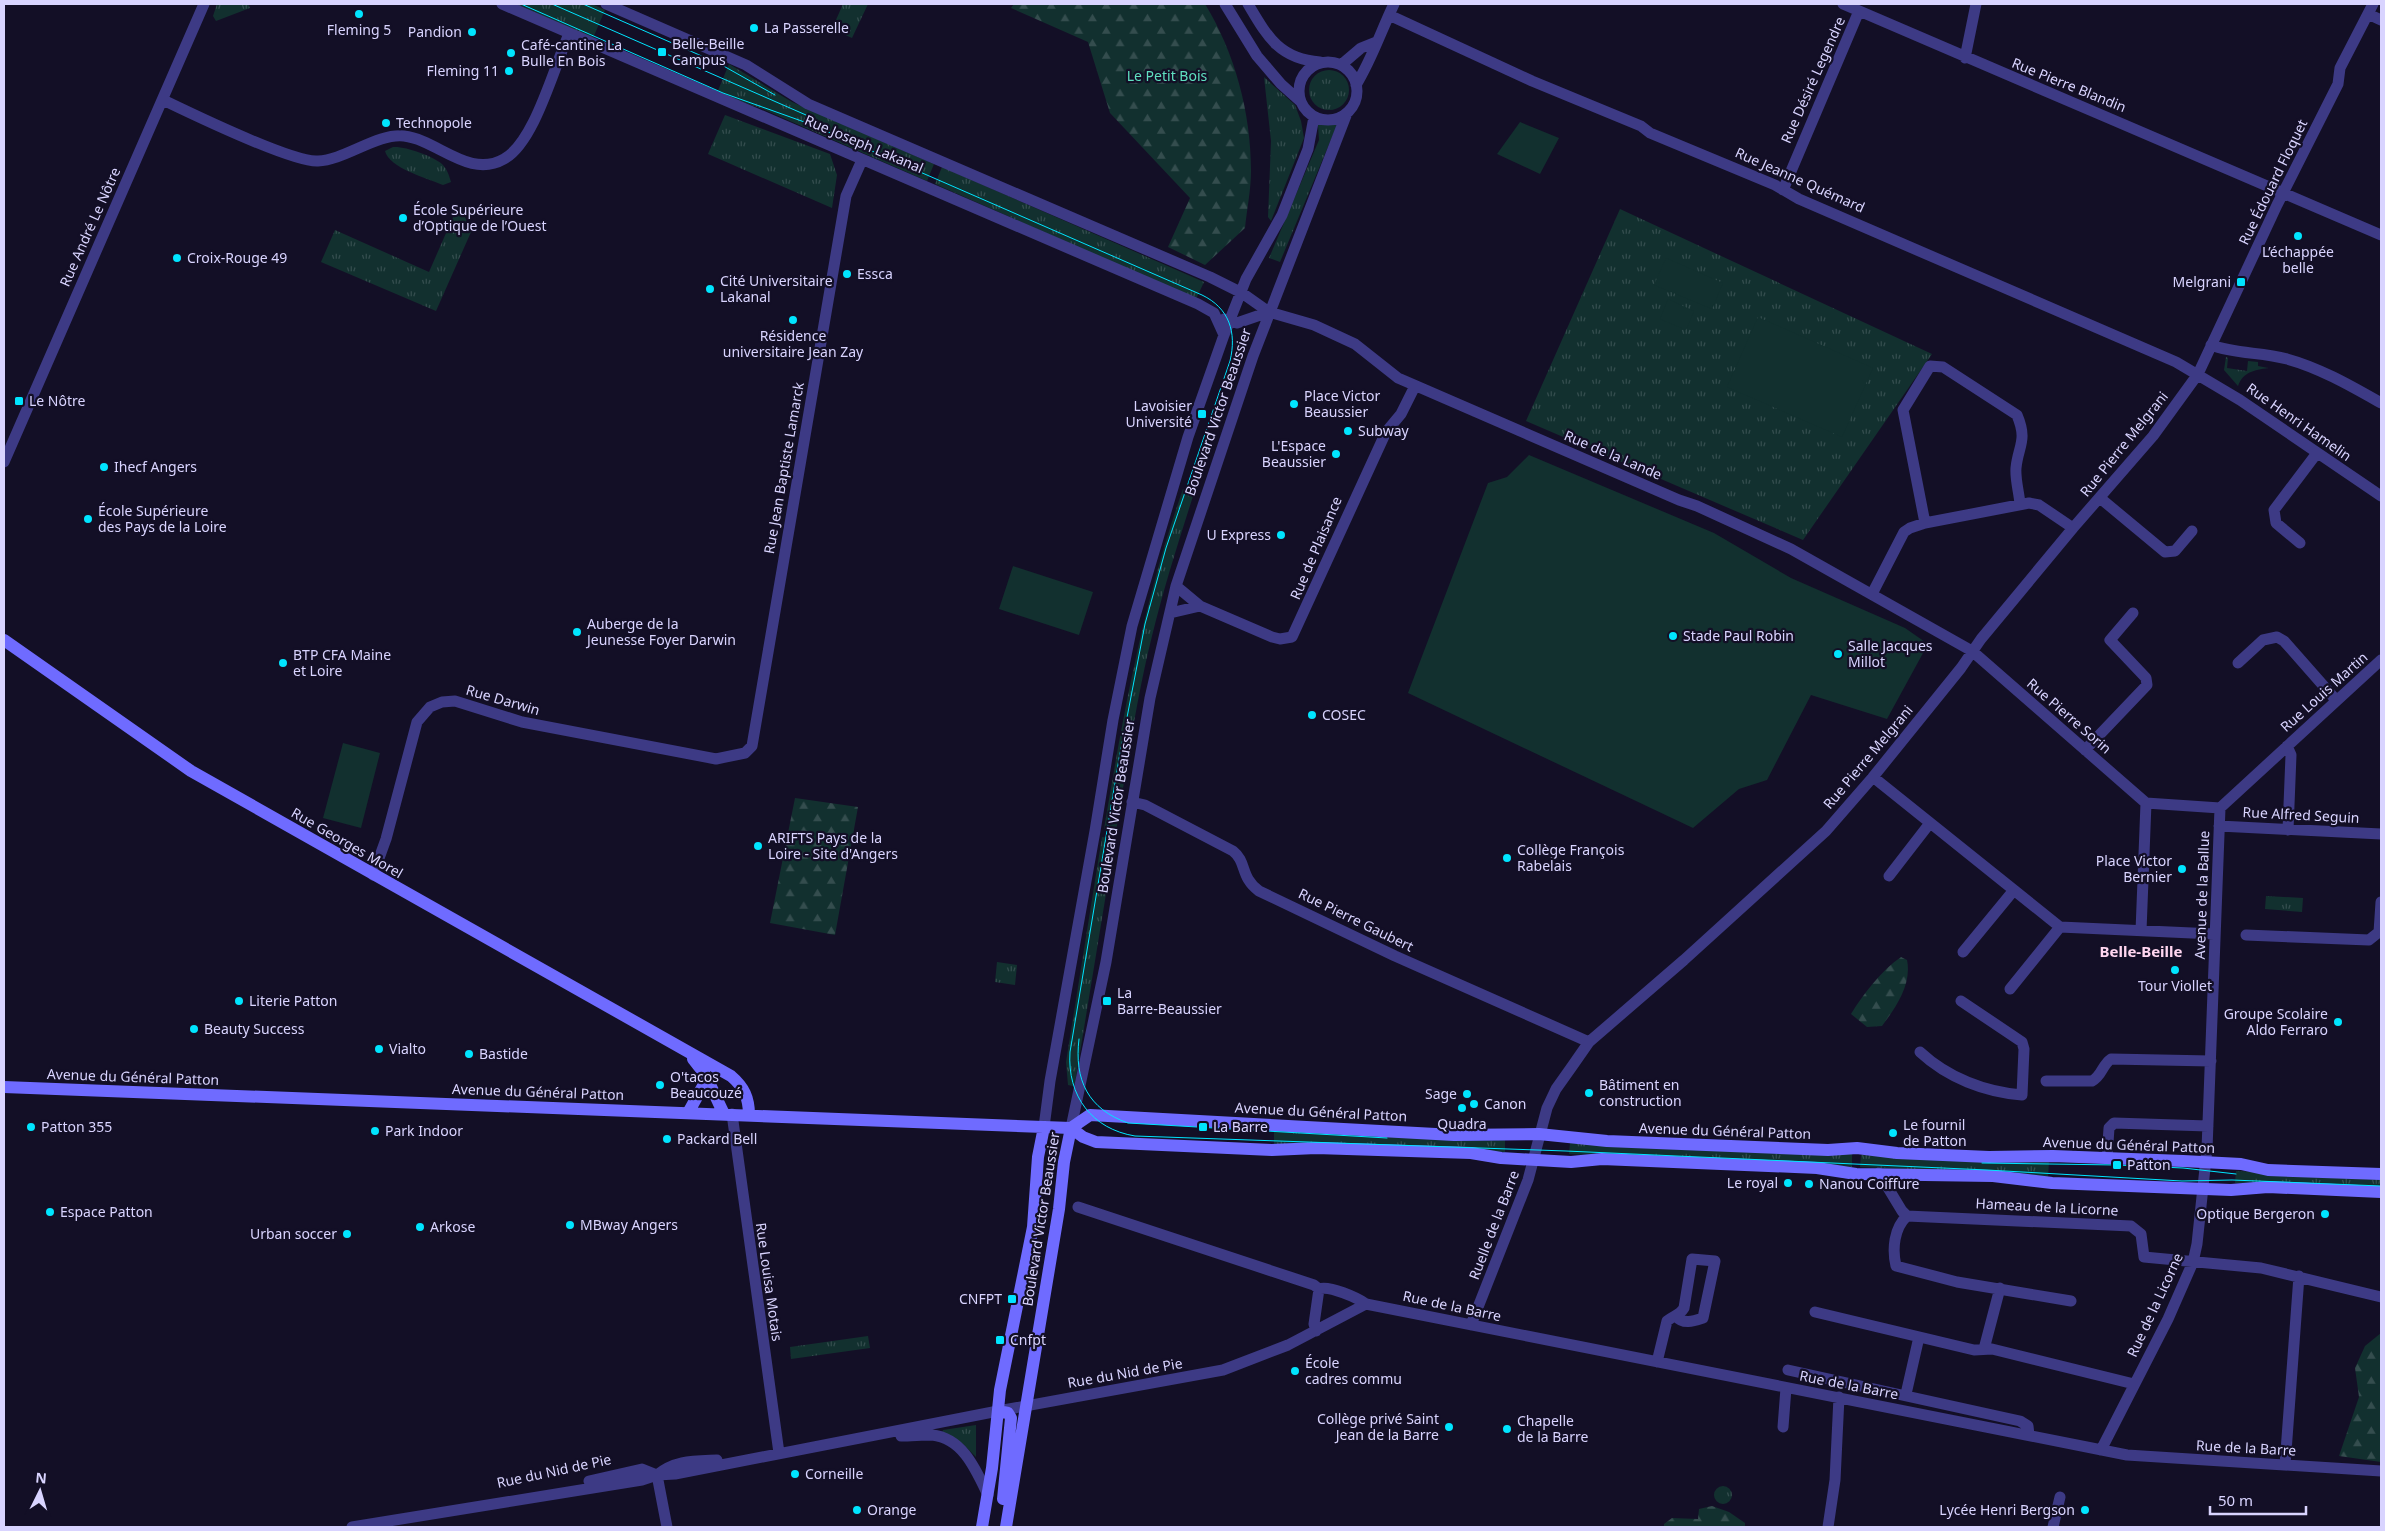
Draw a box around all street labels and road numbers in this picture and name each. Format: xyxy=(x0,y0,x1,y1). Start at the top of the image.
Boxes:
street label: Rue Désiré Legendre xyxy=(1776,13,1849,146)
street label: Rue Pierre Blandin xyxy=(2009,53,2129,116)
street label: Rue Joseph Lakanal xyxy=(802,110,927,177)
street label: Rue Édouard Floquet xyxy=(2234,116,2311,248)
street label: Rue Jeanne Quémard xyxy=(1732,142,1868,217)
street label: Rue André Le Nôtre xyxy=(55,164,124,289)
street label: Boulevard Victor Beaussier xyxy=(1180,325,1255,498)
street label: Rue Henri Hamelin xyxy=(2243,378,2356,465)
street label: Rue Jean Baptiste Lamarck xyxy=(759,380,808,555)
street label: Rue Pierre Melgrani xyxy=(2075,387,2172,500)
street label: Rue de la Lande xyxy=(1561,425,1665,484)
street label: Rue de Plaisance xyxy=(1285,493,1346,602)
street label: Rue Louis Martin xyxy=(2276,647,2371,736)
street label: Rue Pierre Sorin xyxy=(2023,674,2116,758)
street label: Rue Darwin xyxy=(464,680,542,719)
street label: Rue Pierre Melgrani xyxy=(1819,701,1917,813)
street label: Boulevard Victor Beaussier xyxy=(1092,717,1139,894)
street label: Rue Alfred Seguin xyxy=(2242,802,2360,827)
street label: Rue Georges Morel xyxy=(288,803,407,882)
street label: Avenue de la Ballue xyxy=(2190,830,2213,960)
street label: Rue Pierre Gaubert xyxy=(1296,883,1417,956)
street label: Avenue du Général Patton xyxy=(46,1064,220,1089)
street label: Avenue du Général Patton xyxy=(451,1079,625,1104)
street label: Avenue du Général Patton xyxy=(1234,1097,1408,1126)
street label: Avenue du Général Patton xyxy=(1638,1118,1812,1143)
street label: Boulevard Victor Beaussier xyxy=(1017,1130,1064,1307)
street label: Avenue du Général Patton xyxy=(2042,1132,2216,1157)
street label: Ruelle de la Barre xyxy=(1464,1167,1523,1282)
street label: Hameau de la Licorne xyxy=(1975,1193,2119,1220)
street label: Rue Louisa Motais xyxy=(752,1221,787,1343)
street label: Rue de la Licorne xyxy=(2122,1250,2187,1360)
street label: Rue de la Barre xyxy=(1401,1286,1503,1325)
street label: Rue du Nid de Pie xyxy=(1066,1353,1184,1392)
street label: Rue de la Barre xyxy=(1798,1366,1900,1403)
street label: Rue de la Barre xyxy=(2195,1435,2297,1460)
street label: Rue du Nid de Pie xyxy=(495,1449,613,1492)

